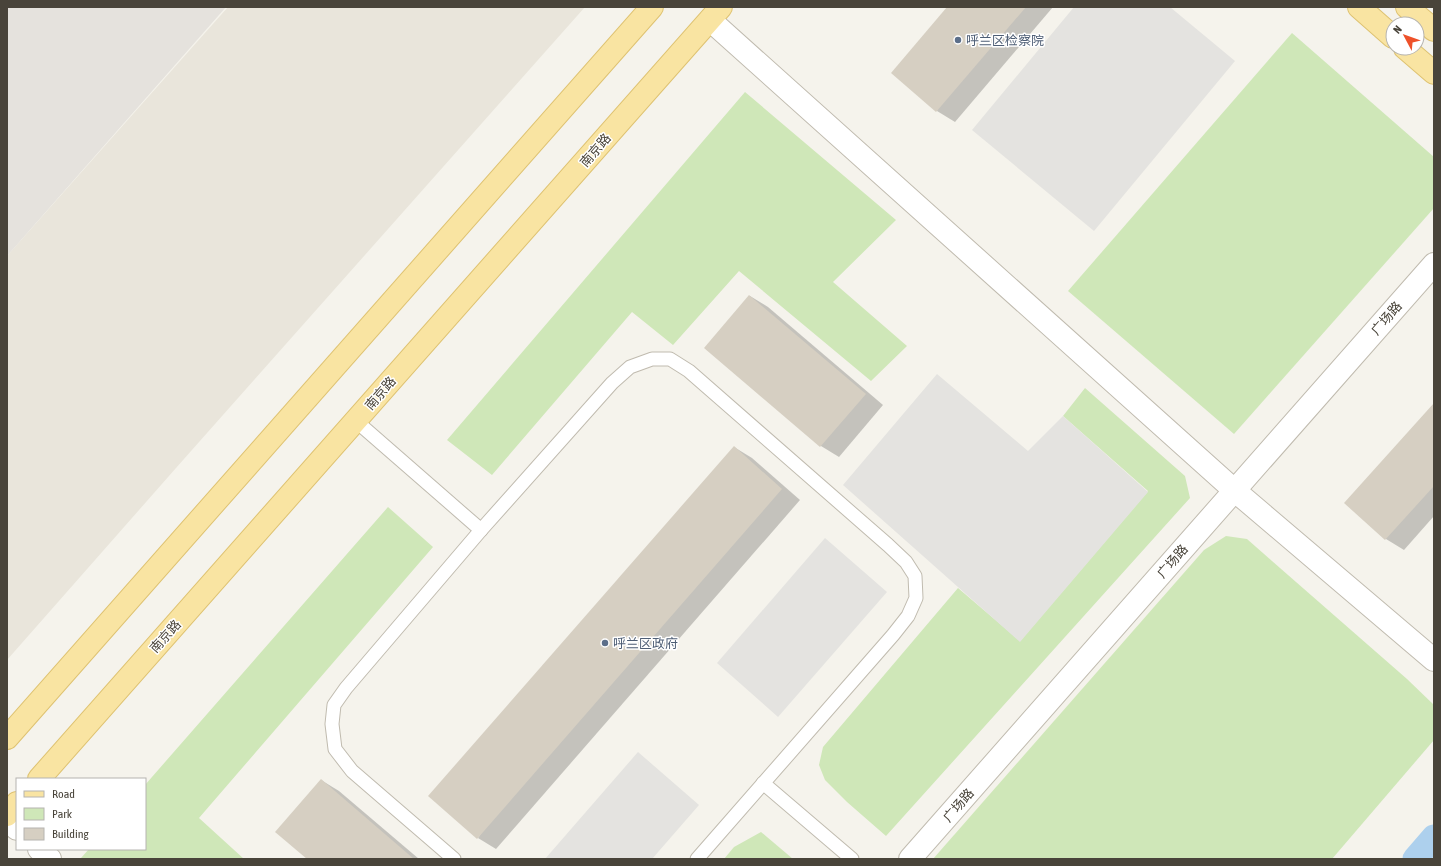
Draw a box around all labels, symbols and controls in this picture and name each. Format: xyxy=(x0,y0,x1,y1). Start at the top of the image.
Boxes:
north arrow xyxy=(1385,16,1425,56)
text: N xyxy=(1391,23,1404,36)
place label: 呼兰区检察院 xyxy=(966,33,1044,48)
marker: 呼兰区检察院 xyxy=(953,35,963,45)
street label: 南京路 xyxy=(577,131,614,170)
street label: 广场路 xyxy=(1368,299,1405,338)
street label: 南京路 xyxy=(362,374,399,413)
street label: 广场路 xyxy=(1154,542,1191,581)
street label: 南京路 xyxy=(147,617,184,656)
place label: 呼兰区政府 xyxy=(613,636,678,651)
marker: 呼兰区政府 xyxy=(600,638,610,648)
legend xyxy=(16,778,146,850)
street label: 广场路 xyxy=(940,786,977,825)
text: Road xyxy=(52,787,75,801)
text: Park xyxy=(52,807,73,821)
text: Building xyxy=(52,827,90,841)

